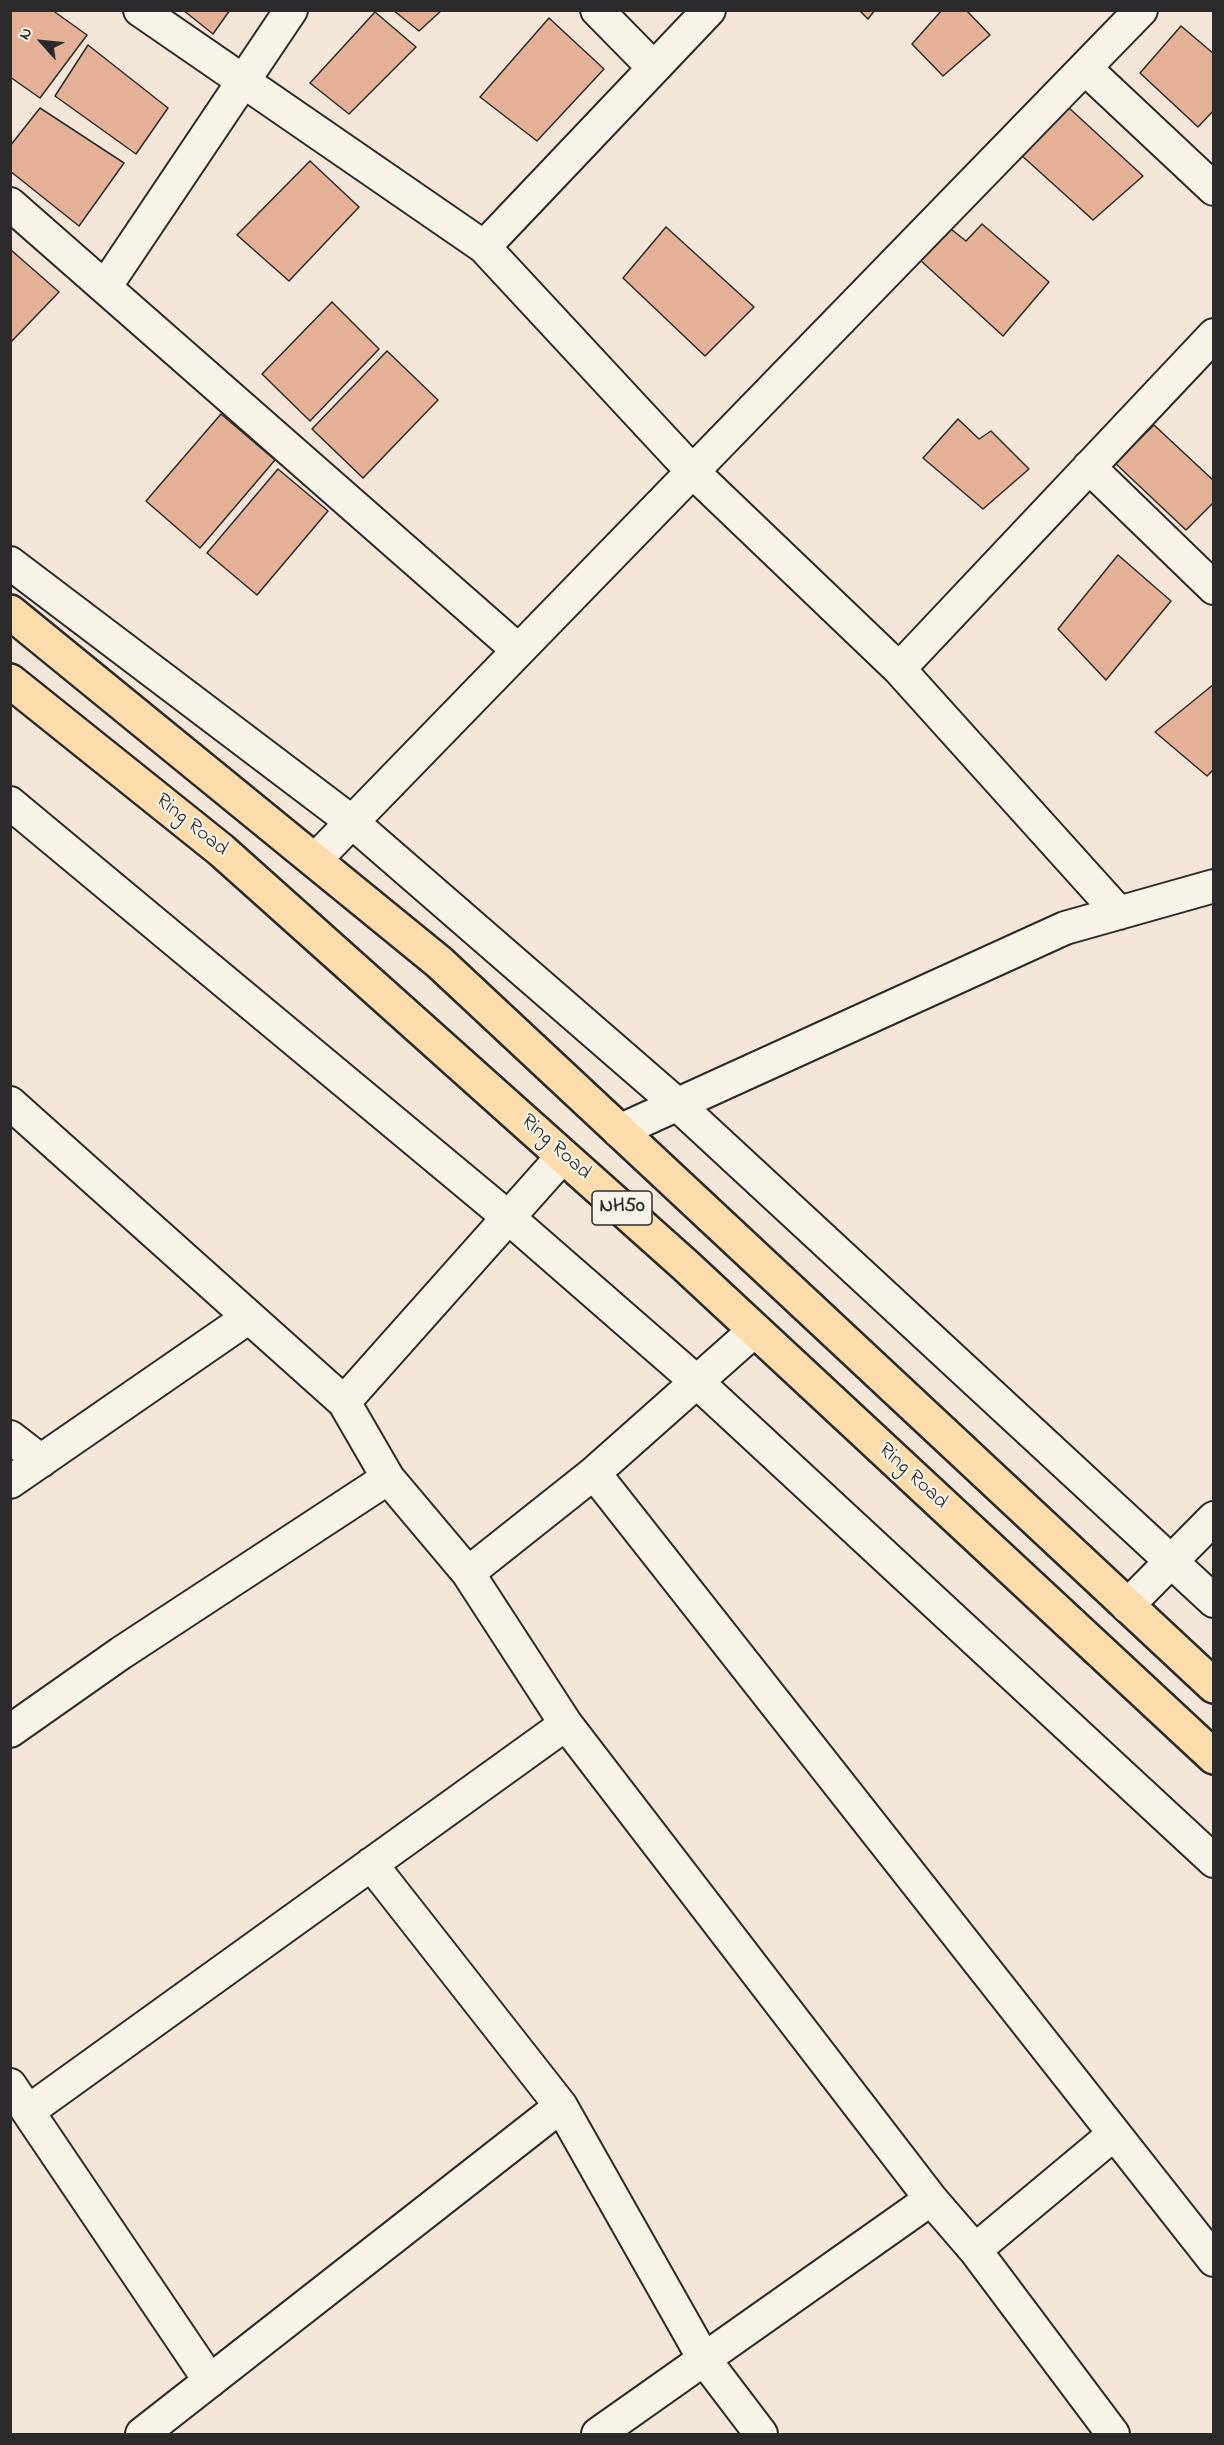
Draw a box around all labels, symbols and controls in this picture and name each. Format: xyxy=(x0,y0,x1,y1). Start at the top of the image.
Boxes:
north arrow xyxy=(12,12,72,72)
text: N xyxy=(13,24,39,44)
street label: Ring Road xyxy=(150,789,232,863)
street label: Ring Road xyxy=(515,1110,595,1186)
road number: NH50 xyxy=(592,1191,652,1225)
street label: Ring Road xyxy=(872,1438,952,1516)

